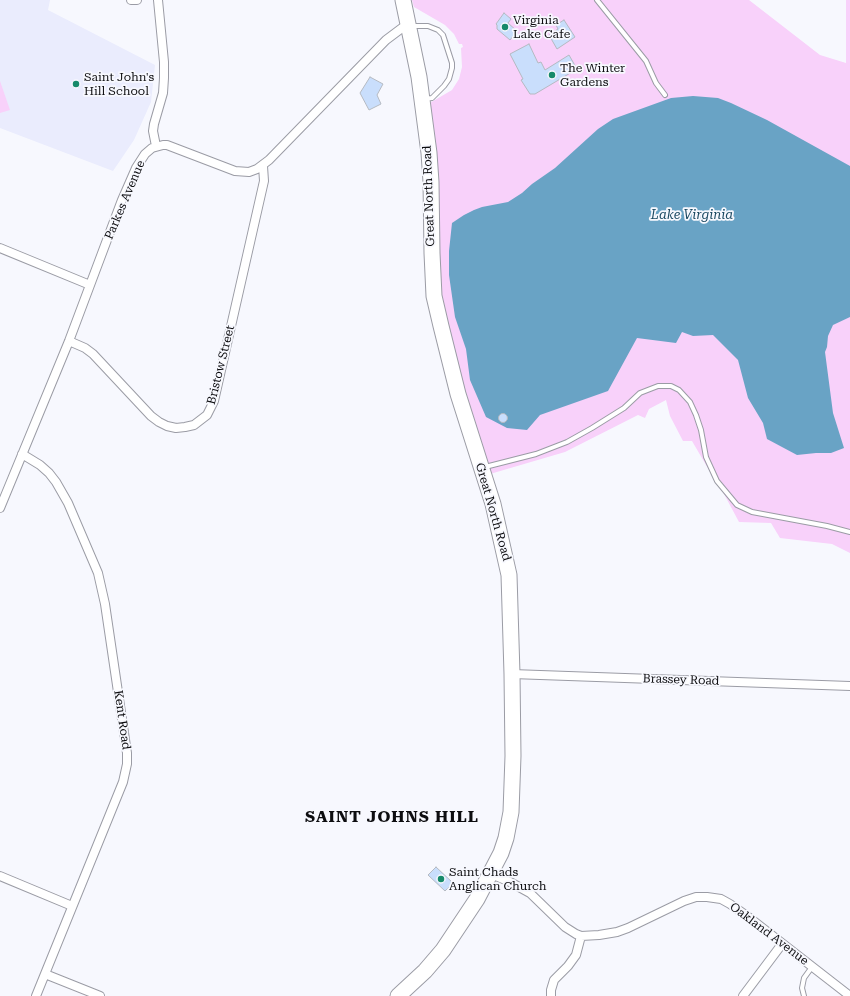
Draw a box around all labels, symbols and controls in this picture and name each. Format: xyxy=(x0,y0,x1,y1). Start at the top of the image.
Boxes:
place label: Virginia Lake Cafe xyxy=(513,13,570,41)
marker: Virginia Lake Cafe xyxy=(500,22,510,32)
place label: The Winter Gardens xyxy=(560,61,625,89)
place label: Saint John's Hill School xyxy=(84,70,154,98)
marker: The Winter Gardens xyxy=(547,70,557,80)
marker: Saint John's Hill School xyxy=(71,79,81,89)
street label: Great North Road xyxy=(420,145,438,247)
street label: Parkes Avenue xyxy=(102,158,148,242)
water label: Lake Virginia xyxy=(651,207,733,223)
street label: Bristow Street xyxy=(204,324,238,406)
street label: Great North Road xyxy=(472,461,514,563)
street label: Brassey Road xyxy=(642,671,720,689)
street label: Kent Road xyxy=(111,689,133,751)
district label: SAINT JOHNS HILL xyxy=(305,807,479,827)
place label: Saint Chads Anglican Church xyxy=(449,865,546,893)
marker: Saint Chads Anglican Church xyxy=(436,874,446,884)
street label: Oakland Avenue xyxy=(727,900,811,968)

